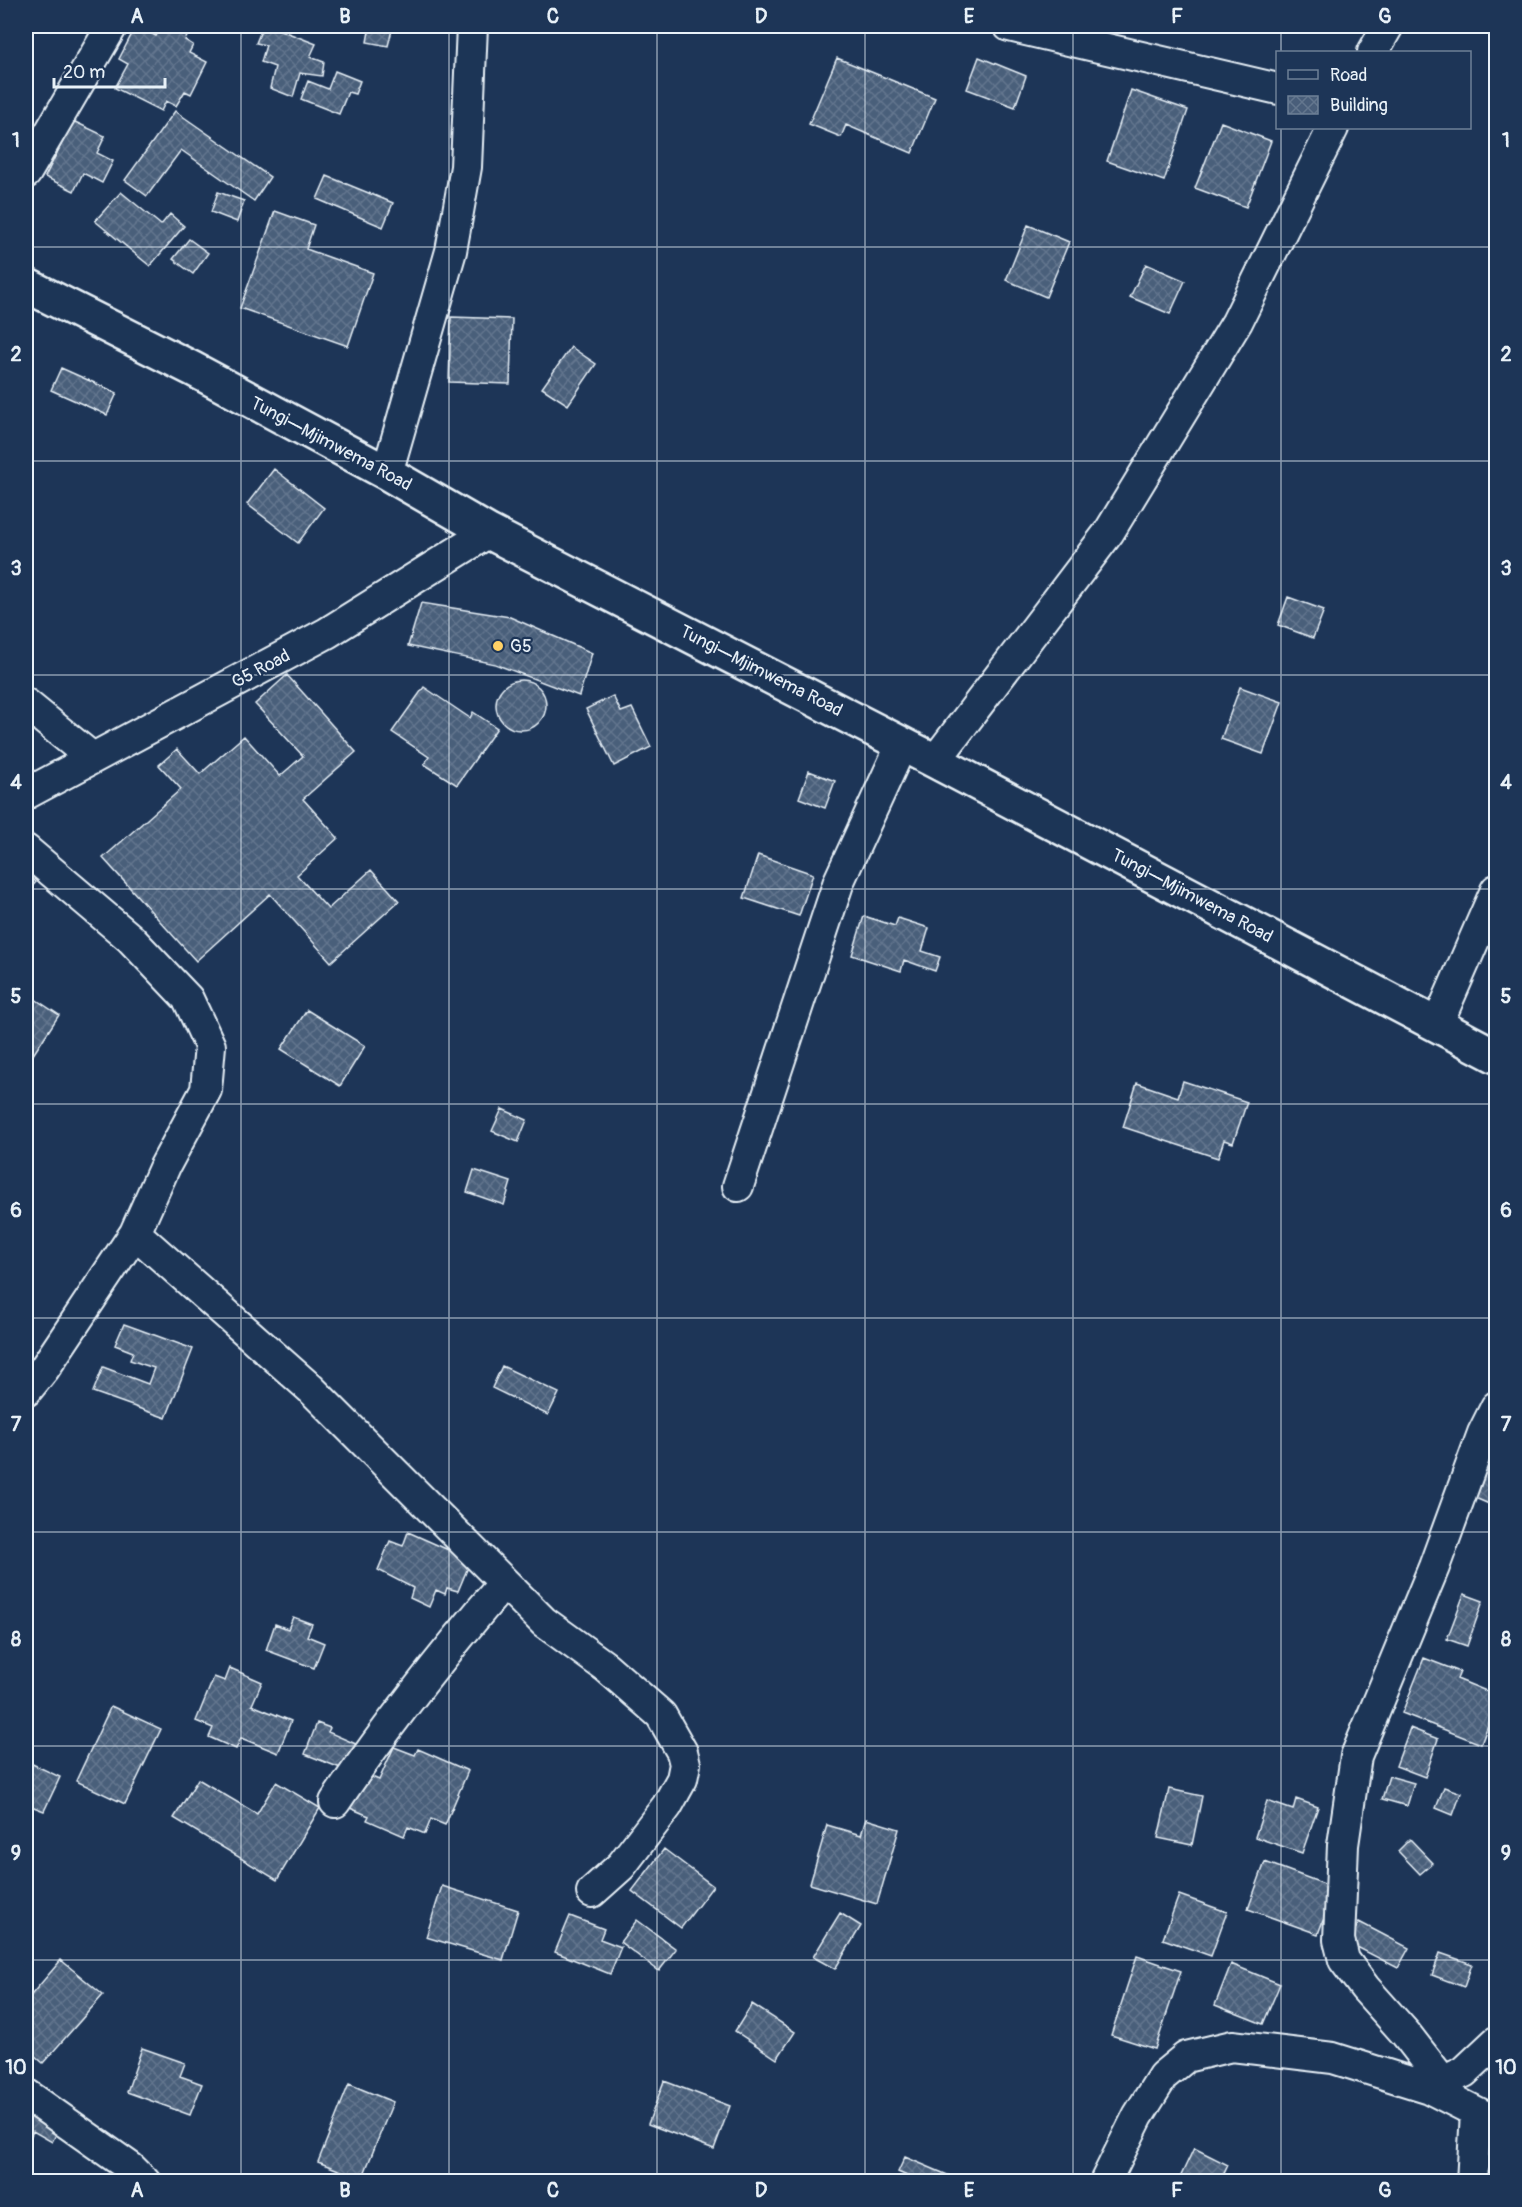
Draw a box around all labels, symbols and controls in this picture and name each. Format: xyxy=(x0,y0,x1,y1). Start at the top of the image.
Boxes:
text: A xyxy=(131,4,144,29)
text: B xyxy=(339,4,351,29)
text: C xyxy=(547,4,559,29)
text: D xyxy=(755,4,768,29)
text: E xyxy=(964,4,975,29)
text: F xyxy=(1171,4,1183,29)
text: G xyxy=(1378,4,1392,29)
scale bar xyxy=(54,51,165,89)
legend xyxy=(1276,51,1471,129)
text: 20 m xyxy=(63,61,105,84)
text: Road xyxy=(1330,64,1367,87)
text: Building xyxy=(1330,94,1388,117)
text: 1 xyxy=(12,128,20,153)
text: 1 xyxy=(1502,128,1510,153)
text: 2 xyxy=(10,342,22,367)
text: 2 xyxy=(1500,342,1512,367)
street label: Tungi—Mjimwema Road xyxy=(246,392,416,496)
text: 3 xyxy=(10,556,22,581)
text: 3 xyxy=(1500,556,1512,581)
street label: Tungi—Mjimwema Road xyxy=(676,620,846,722)
place label: G5 xyxy=(510,635,532,658)
marker: G5 xyxy=(491,639,505,653)
street label: G5 Road xyxy=(228,644,294,694)
text: 4 xyxy=(10,770,22,795)
text: 4 xyxy=(1500,770,1512,795)
street label: Tungi—Mjimwema Road xyxy=(1107,844,1277,948)
text: 5 xyxy=(11,984,22,1009)
text: 5 xyxy=(1501,984,1512,1009)
text: 6 xyxy=(10,1198,22,1223)
text: 6 xyxy=(1500,1198,1512,1223)
text: 7 xyxy=(11,1412,22,1437)
text: 7 xyxy=(1501,1412,1512,1437)
text: 8 xyxy=(11,1627,21,1652)
text: 8 xyxy=(1501,1627,1511,1652)
text: 9 xyxy=(11,1841,21,1866)
text: 9 xyxy=(1501,1841,1511,1866)
text: 10 xyxy=(5,2055,27,2080)
text: 10 xyxy=(1495,2055,1517,2080)
text: A xyxy=(131,2178,144,2203)
text: B xyxy=(339,2178,351,2203)
text: C xyxy=(547,2178,559,2203)
text: D xyxy=(755,2178,768,2203)
text: E xyxy=(964,2178,975,2203)
text: F xyxy=(1171,2178,1183,2203)
text: G xyxy=(1378,2178,1392,2203)

